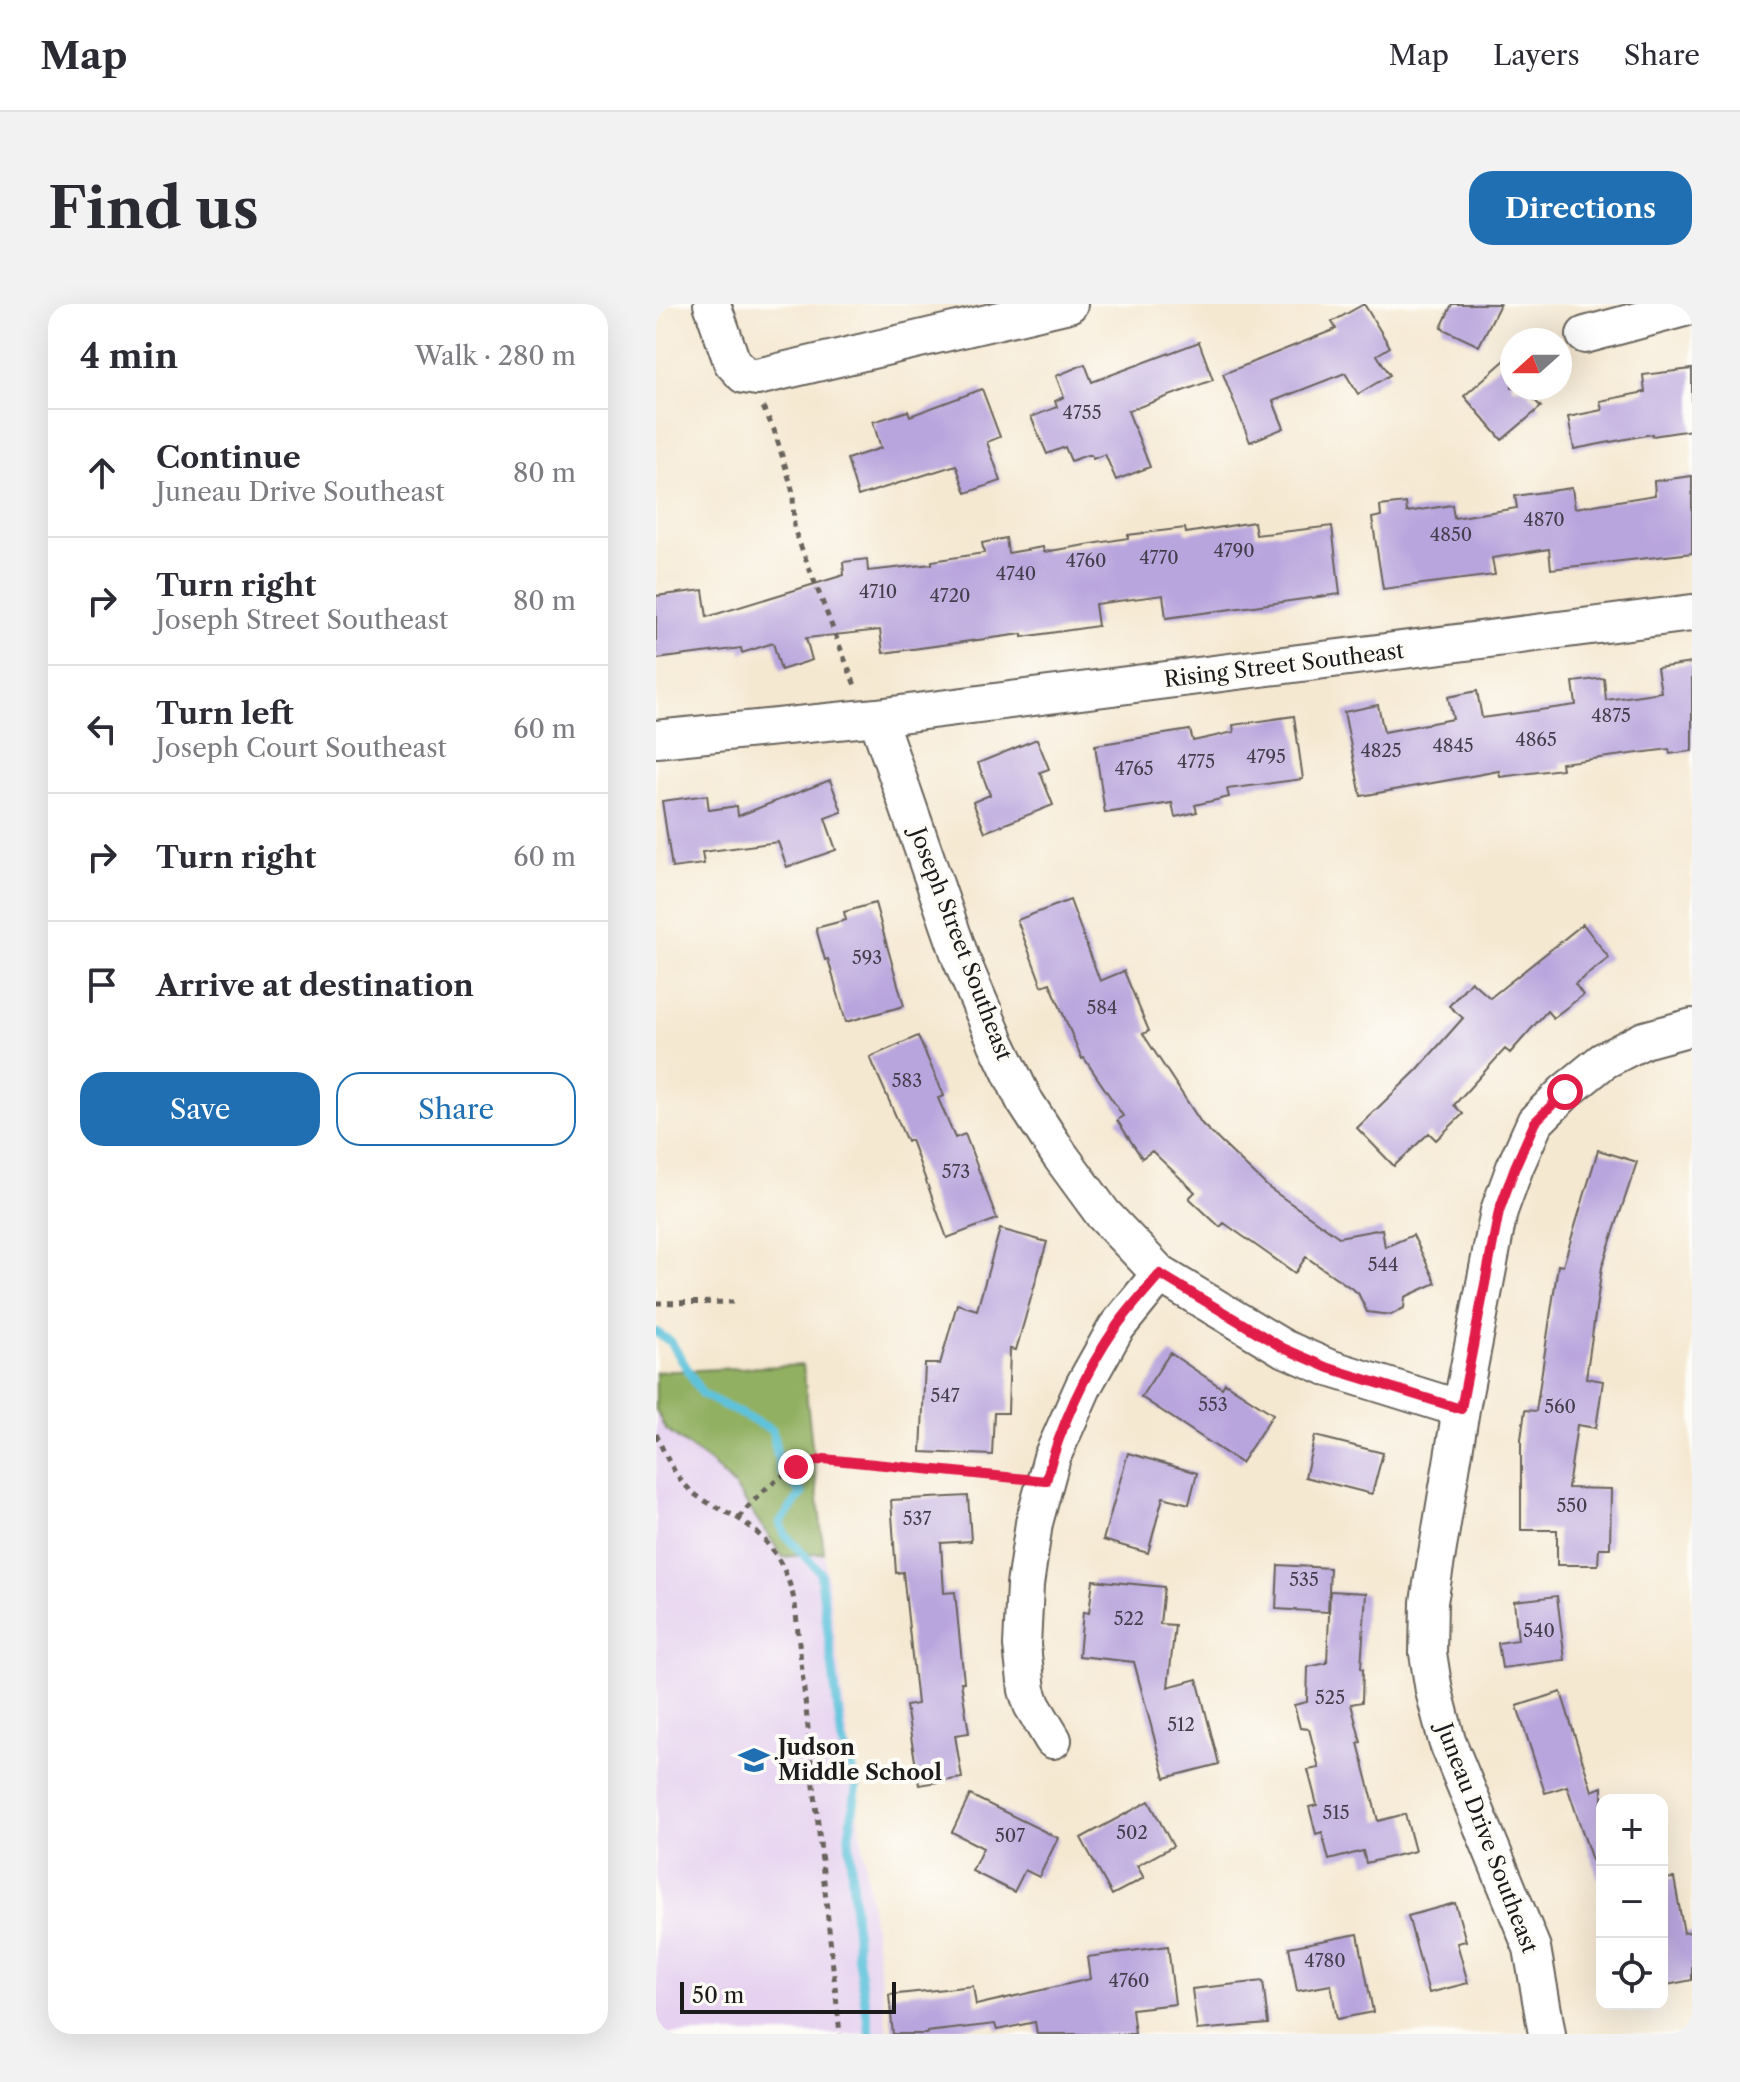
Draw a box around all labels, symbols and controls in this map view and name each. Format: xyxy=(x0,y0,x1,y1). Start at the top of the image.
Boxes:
text: Map xyxy=(40,32,128,79)
text: Map xyxy=(1389,38,1449,72)
text: Layers xyxy=(1493,38,1580,72)
text: Share xyxy=(1624,38,1700,72)
button: Directions xyxy=(1469,171,1692,245)
text: Find us xyxy=(48,174,259,243)
north arrow xyxy=(1500,328,1572,400)
text: 4 min xyxy=(80,335,178,377)
text: Walk · 280 m xyxy=(415,340,576,372)
house number: 4755 xyxy=(1063,402,1101,424)
text: Continue xyxy=(156,439,301,476)
icon: ahead xyxy=(80,451,124,495)
text: 80 m xyxy=(513,457,576,489)
text: Juneau Drive Southeast xyxy=(156,476,445,508)
house number: 4870 xyxy=(1523,509,1565,531)
house number: 4850 xyxy=(1430,524,1472,546)
house number: 4790 xyxy=(1213,540,1255,562)
house number: 4770 xyxy=(1139,547,1179,569)
house number: 4760 xyxy=(1066,550,1106,572)
house number: 4740 xyxy=(996,563,1036,585)
text: Turn right xyxy=(156,567,316,604)
icon: right xyxy=(80,579,124,623)
house number: 4710 xyxy=(859,581,897,603)
text: 80 m xyxy=(513,585,576,617)
house number: 4720 xyxy=(929,585,971,607)
text: Joseph Street Southeast xyxy=(156,604,448,636)
street label: Rising Street Southeast xyxy=(1163,637,1406,693)
text: Turn left xyxy=(156,695,293,732)
house number: 4875 xyxy=(1591,705,1631,727)
icon: left xyxy=(80,707,124,751)
text: 60 m xyxy=(513,713,576,745)
house number: 4865 xyxy=(1515,729,1557,751)
text: Joseph Court Southeast xyxy=(156,732,447,764)
house number: 4845 xyxy=(1432,735,1474,757)
house number: 4825 xyxy=(1360,740,1402,762)
house number: 4795 xyxy=(1246,746,1286,768)
house number: 4775 xyxy=(1177,751,1215,773)
house number: 4765 xyxy=(1114,758,1154,780)
street label: Joseph Street Southeast xyxy=(903,821,1018,1064)
icon: right xyxy=(80,835,124,879)
text: Turn right xyxy=(156,839,316,876)
text: 60 m xyxy=(513,841,576,873)
house number: 593 xyxy=(852,947,882,969)
icon: arrive xyxy=(80,963,124,1007)
text: Arrive at destination xyxy=(156,967,474,1004)
house number: 584 xyxy=(1087,997,1117,1019)
house number: 583 xyxy=(892,1070,922,1092)
button: Save xyxy=(80,1072,320,1146)
button: Share xyxy=(336,1072,576,1146)
route start xyxy=(1547,1074,1583,1110)
house number: 573 xyxy=(942,1161,970,1183)
house number: 544 xyxy=(1368,1254,1398,1276)
house number: 547 xyxy=(930,1385,960,1407)
house number: 553 xyxy=(1198,1394,1228,1416)
house number: 560 xyxy=(1544,1396,1576,1418)
route end xyxy=(778,1449,814,1485)
house number: 550 xyxy=(1557,1495,1587,1517)
house number: 537 xyxy=(903,1508,931,1530)
house number: 535 xyxy=(1289,1569,1319,1591)
house number: 522 xyxy=(1114,1608,1144,1630)
house number: 540 xyxy=(1523,1620,1555,1642)
house number: 525 xyxy=(1315,1687,1345,1709)
house number: 512 xyxy=(1167,1714,1195,1736)
street label: Juneau Drive Southeast xyxy=(1430,1716,1543,1957)
place label: Judson Middle School xyxy=(774,1734,942,1786)
school or university icon: Judson Middle School xyxy=(737,1743,771,1777)
map controls xyxy=(1596,1794,1668,2010)
button: + xyxy=(1596,1794,1668,1866)
house number: 515 xyxy=(1322,1802,1350,1824)
house number: 502 xyxy=(1116,1822,1148,1844)
house number: 507 xyxy=(995,1825,1025,1847)
button: − xyxy=(1596,1866,1668,1938)
button: locate xyxy=(1596,1938,1668,2010)
house number: 4780 xyxy=(1304,1950,1346,1972)
house number: 4760 xyxy=(1109,1970,1149,1992)
scale bar xyxy=(680,1978,896,2014)
text: 50 m xyxy=(692,1982,744,2009)

